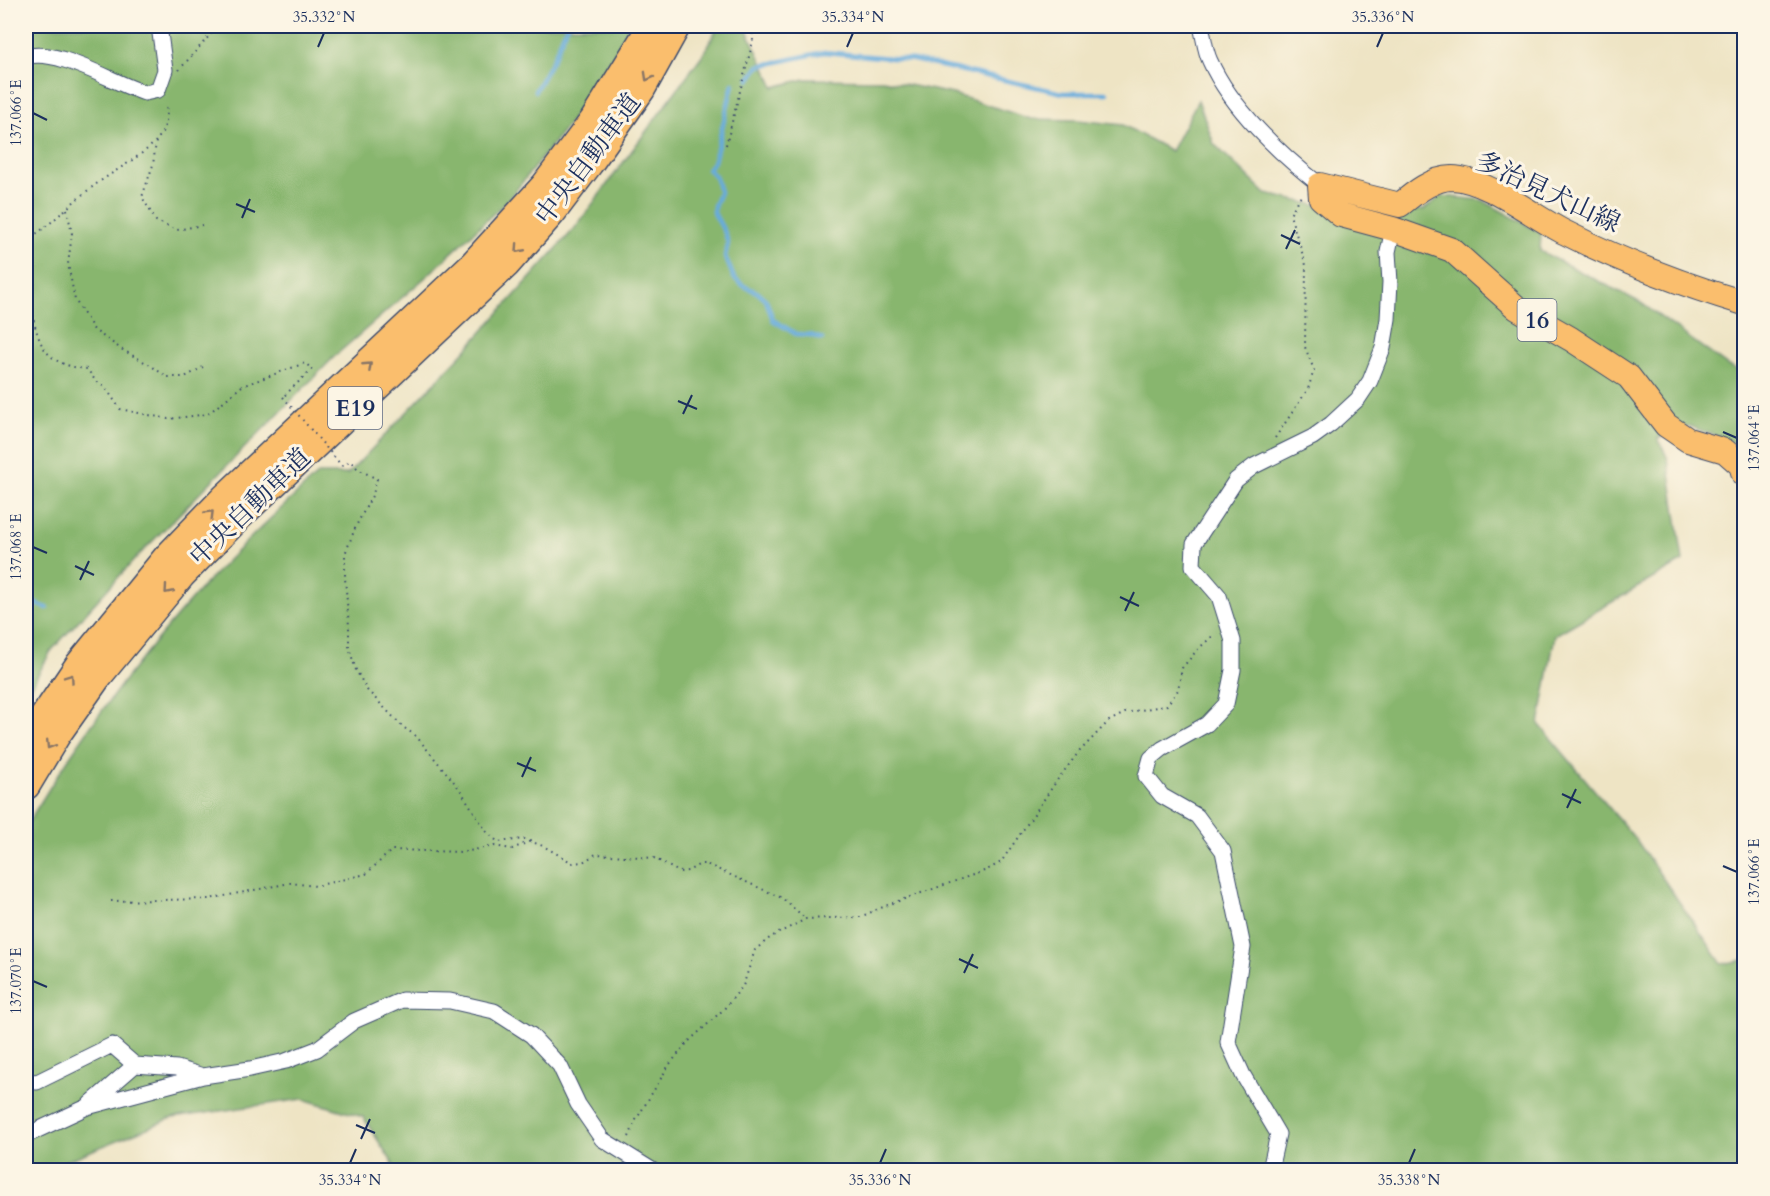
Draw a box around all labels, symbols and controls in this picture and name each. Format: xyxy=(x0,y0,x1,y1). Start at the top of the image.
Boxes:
text: 35.332°N xyxy=(293,7,356,27)
text: 35.334°N xyxy=(822,7,885,27)
text: 35.336°N xyxy=(1352,7,1415,27)
one-way arrow xyxy=(644,70,655,81)
text: 137.066°E xyxy=(6,80,26,146)
street label: 中央自動車道 xyxy=(527,86,649,232)
street label: 多治見犬山線 xyxy=(1470,143,1626,241)
one-way arrow xyxy=(515,243,526,253)
road number: 16 xyxy=(1518,299,1556,341)
one-way arrow xyxy=(361,362,371,373)
road number: E19 xyxy=(328,387,382,429)
text: 137.064°E xyxy=(1744,405,1764,471)
street label: 中央自動車道 xyxy=(182,440,318,574)
one-way arrow xyxy=(203,510,214,521)
text: 137.068°E xyxy=(6,514,26,580)
one-way arrow xyxy=(164,583,175,594)
one-way arrow xyxy=(63,674,74,685)
one-way arrow xyxy=(46,739,58,749)
text: 137.066°E xyxy=(1744,839,1764,905)
text: 137.070°E xyxy=(6,948,26,1014)
text: 35.334°N xyxy=(319,1170,382,1190)
text: 35.336°N xyxy=(849,1170,912,1190)
text: 35.338°N xyxy=(1378,1170,1441,1190)

